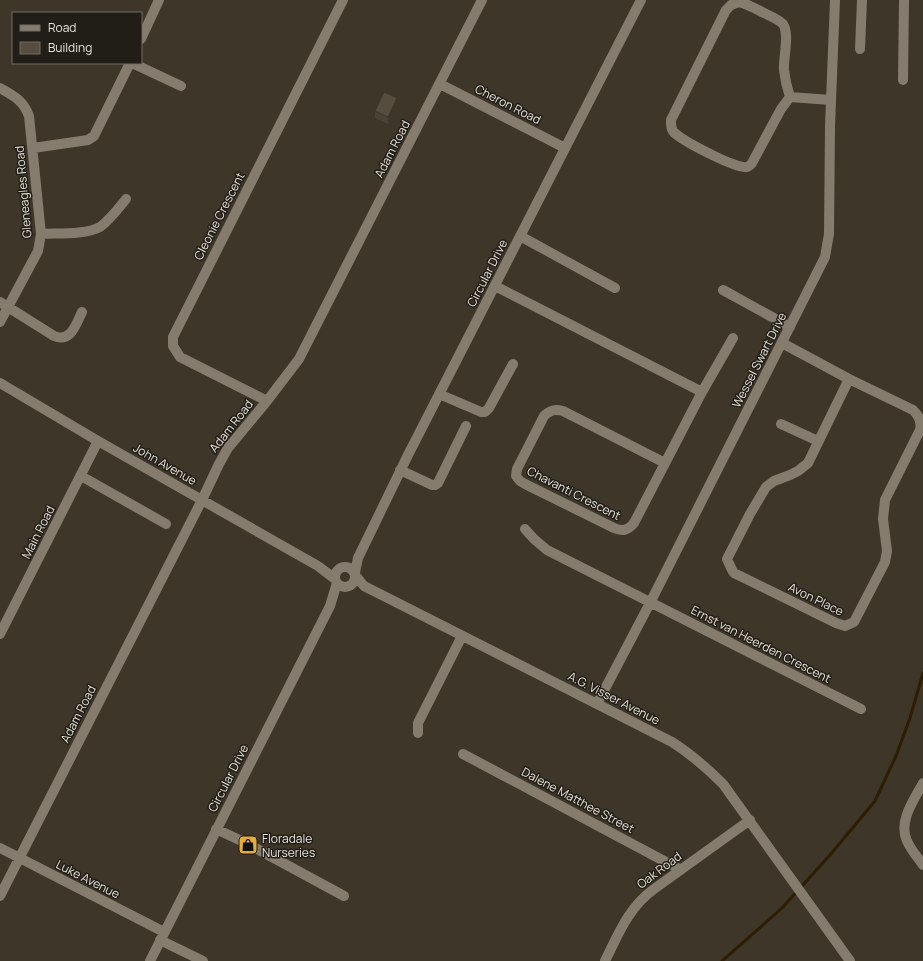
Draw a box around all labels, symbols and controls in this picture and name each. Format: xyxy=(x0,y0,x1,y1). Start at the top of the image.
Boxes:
legend xyxy=(12,12,142,64)
text: Road xyxy=(48,19,76,36)
text: Building xyxy=(48,39,92,56)
street label: Cheron Road xyxy=(472,80,544,128)
street label: Adam Road xyxy=(370,117,414,181)
street label: Gleneagles Road xyxy=(10,145,36,239)
street label: Cleonie Crescent xyxy=(190,169,248,263)
street label: Circular Drive xyxy=(463,236,511,310)
street label: Wessel Swart Drive xyxy=(728,309,790,411)
street label: Adam Road xyxy=(205,396,257,456)
street label: John Avenue xyxy=(130,439,200,489)
street label: Chavanti Crescent xyxy=(524,462,624,524)
street label: Main Road xyxy=(17,503,59,561)
street label: Avon Place xyxy=(785,578,847,620)
street label: Ernst van Heerden Crescent xyxy=(688,601,834,687)
street label: A.G. Visser Avenue xyxy=(565,667,663,729)
street label: Adam Road xyxy=(56,682,100,746)
street label: Circular Drive xyxy=(204,741,252,815)
street label: Dalene Matthee Street xyxy=(519,763,637,837)
place label: Floradale Nurseries xyxy=(262,830,315,861)
shop icon: Floradale Nurseries xyxy=(237,834,259,856)
street label: Oak Road xyxy=(633,848,685,892)
street label: Luke Avenue xyxy=(53,856,123,902)

